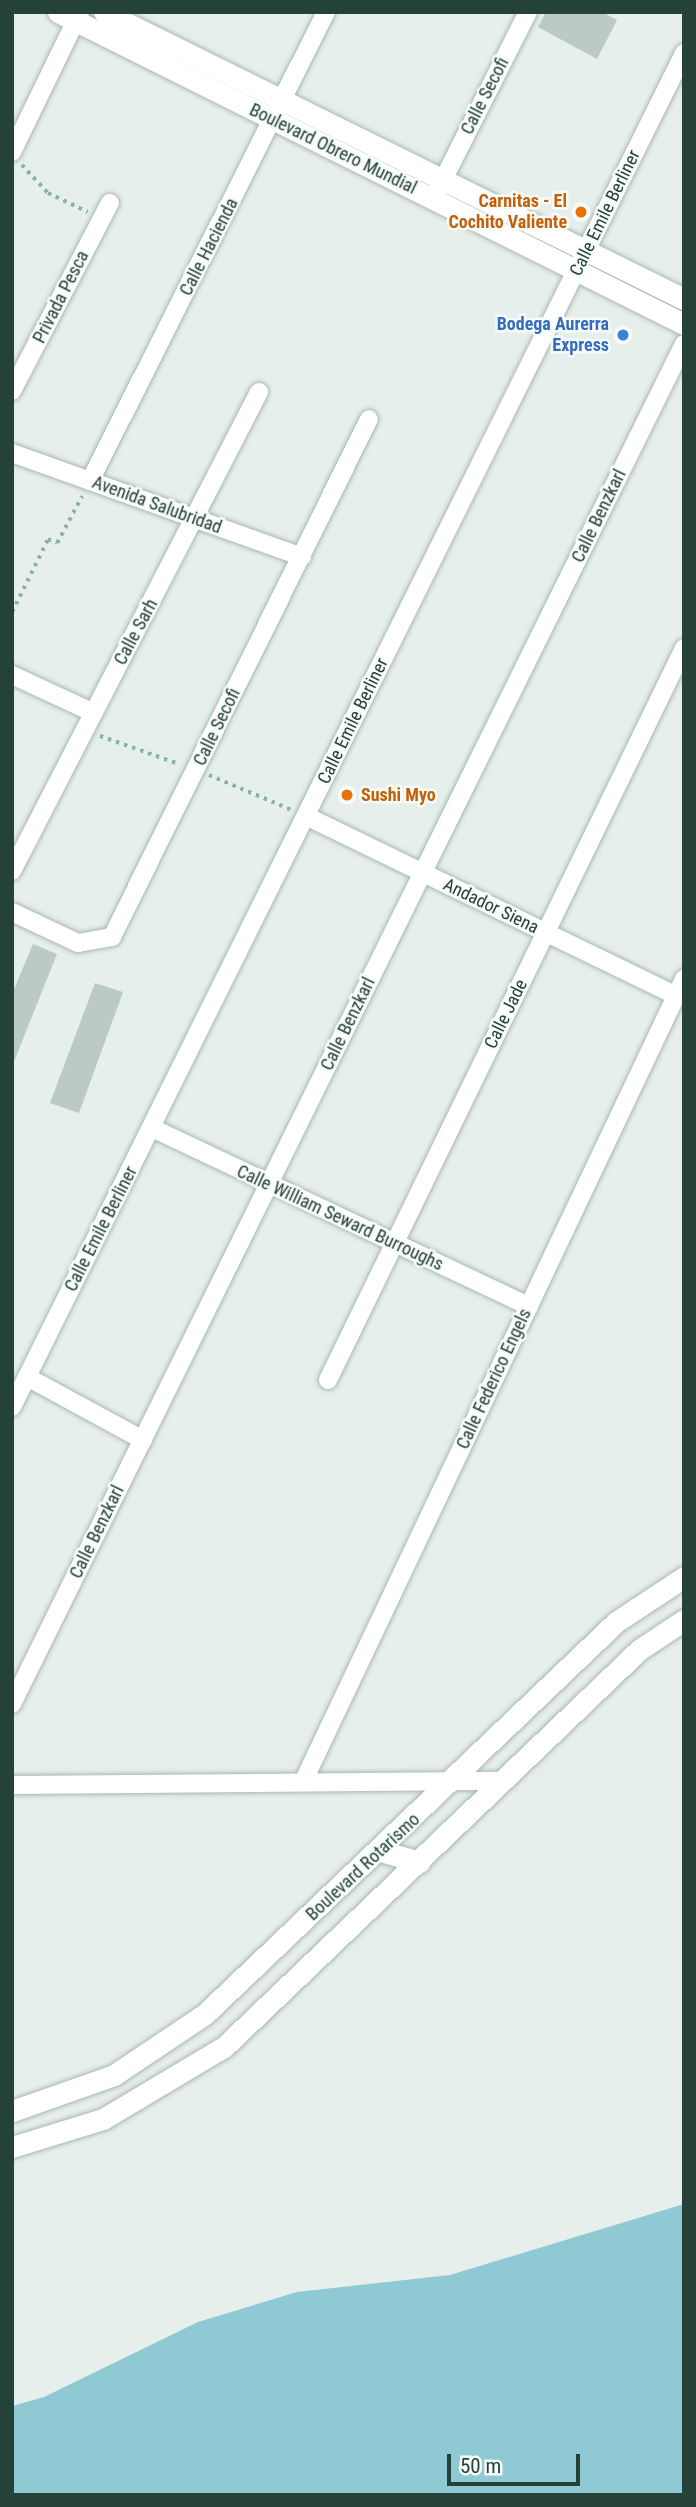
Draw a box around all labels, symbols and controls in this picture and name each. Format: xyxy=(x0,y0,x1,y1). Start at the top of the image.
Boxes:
street label: Calle Secofi xyxy=(456,54,514,138)
street label: Boulevard Obrero Mundial xyxy=(246,99,420,199)
street label: Calle Emile Berliner xyxy=(565,146,645,280)
place label: Carnitas - El Cochito Valiente xyxy=(449,191,567,234)
street label: Calle Hacienda xyxy=(175,195,243,299)
marker: Carnitas - El Cochito Valiente xyxy=(573,204,589,220)
street label: Privada Pesca xyxy=(28,247,94,347)
place label: Bodega Aurerra Express xyxy=(497,314,609,356)
marker: Bodega Aurerra Express xyxy=(615,327,631,343)
street label: Calle Benzkarl xyxy=(567,466,631,566)
street label: Avenida Salubridad xyxy=(89,472,225,538)
street label: Calle Sarh xyxy=(110,595,162,669)
street label: Calle Emile Berliner xyxy=(313,654,393,788)
street label: Calle Secofi xyxy=(189,685,245,769)
place label: Sushi Myo xyxy=(361,784,436,806)
marker: Sushi Myo xyxy=(339,787,355,803)
street label: Andador Siena xyxy=(440,874,542,938)
street label: Calle Benzkarl xyxy=(316,974,380,1074)
street label: Calle Jade xyxy=(480,976,532,1052)
street label: Calle William Seward Burroughs xyxy=(233,1161,447,1275)
street label: Calle Emile Berliner xyxy=(60,1163,142,1295)
street label: Calle Federico Engels xyxy=(452,1305,536,1453)
street label: Calle Benzkarl xyxy=(65,1482,129,1582)
street label: Boulevard Rotarismo xyxy=(302,1809,424,1925)
scale bar xyxy=(451,2440,584,2484)
text: 50 m xyxy=(460,2454,501,2478)

